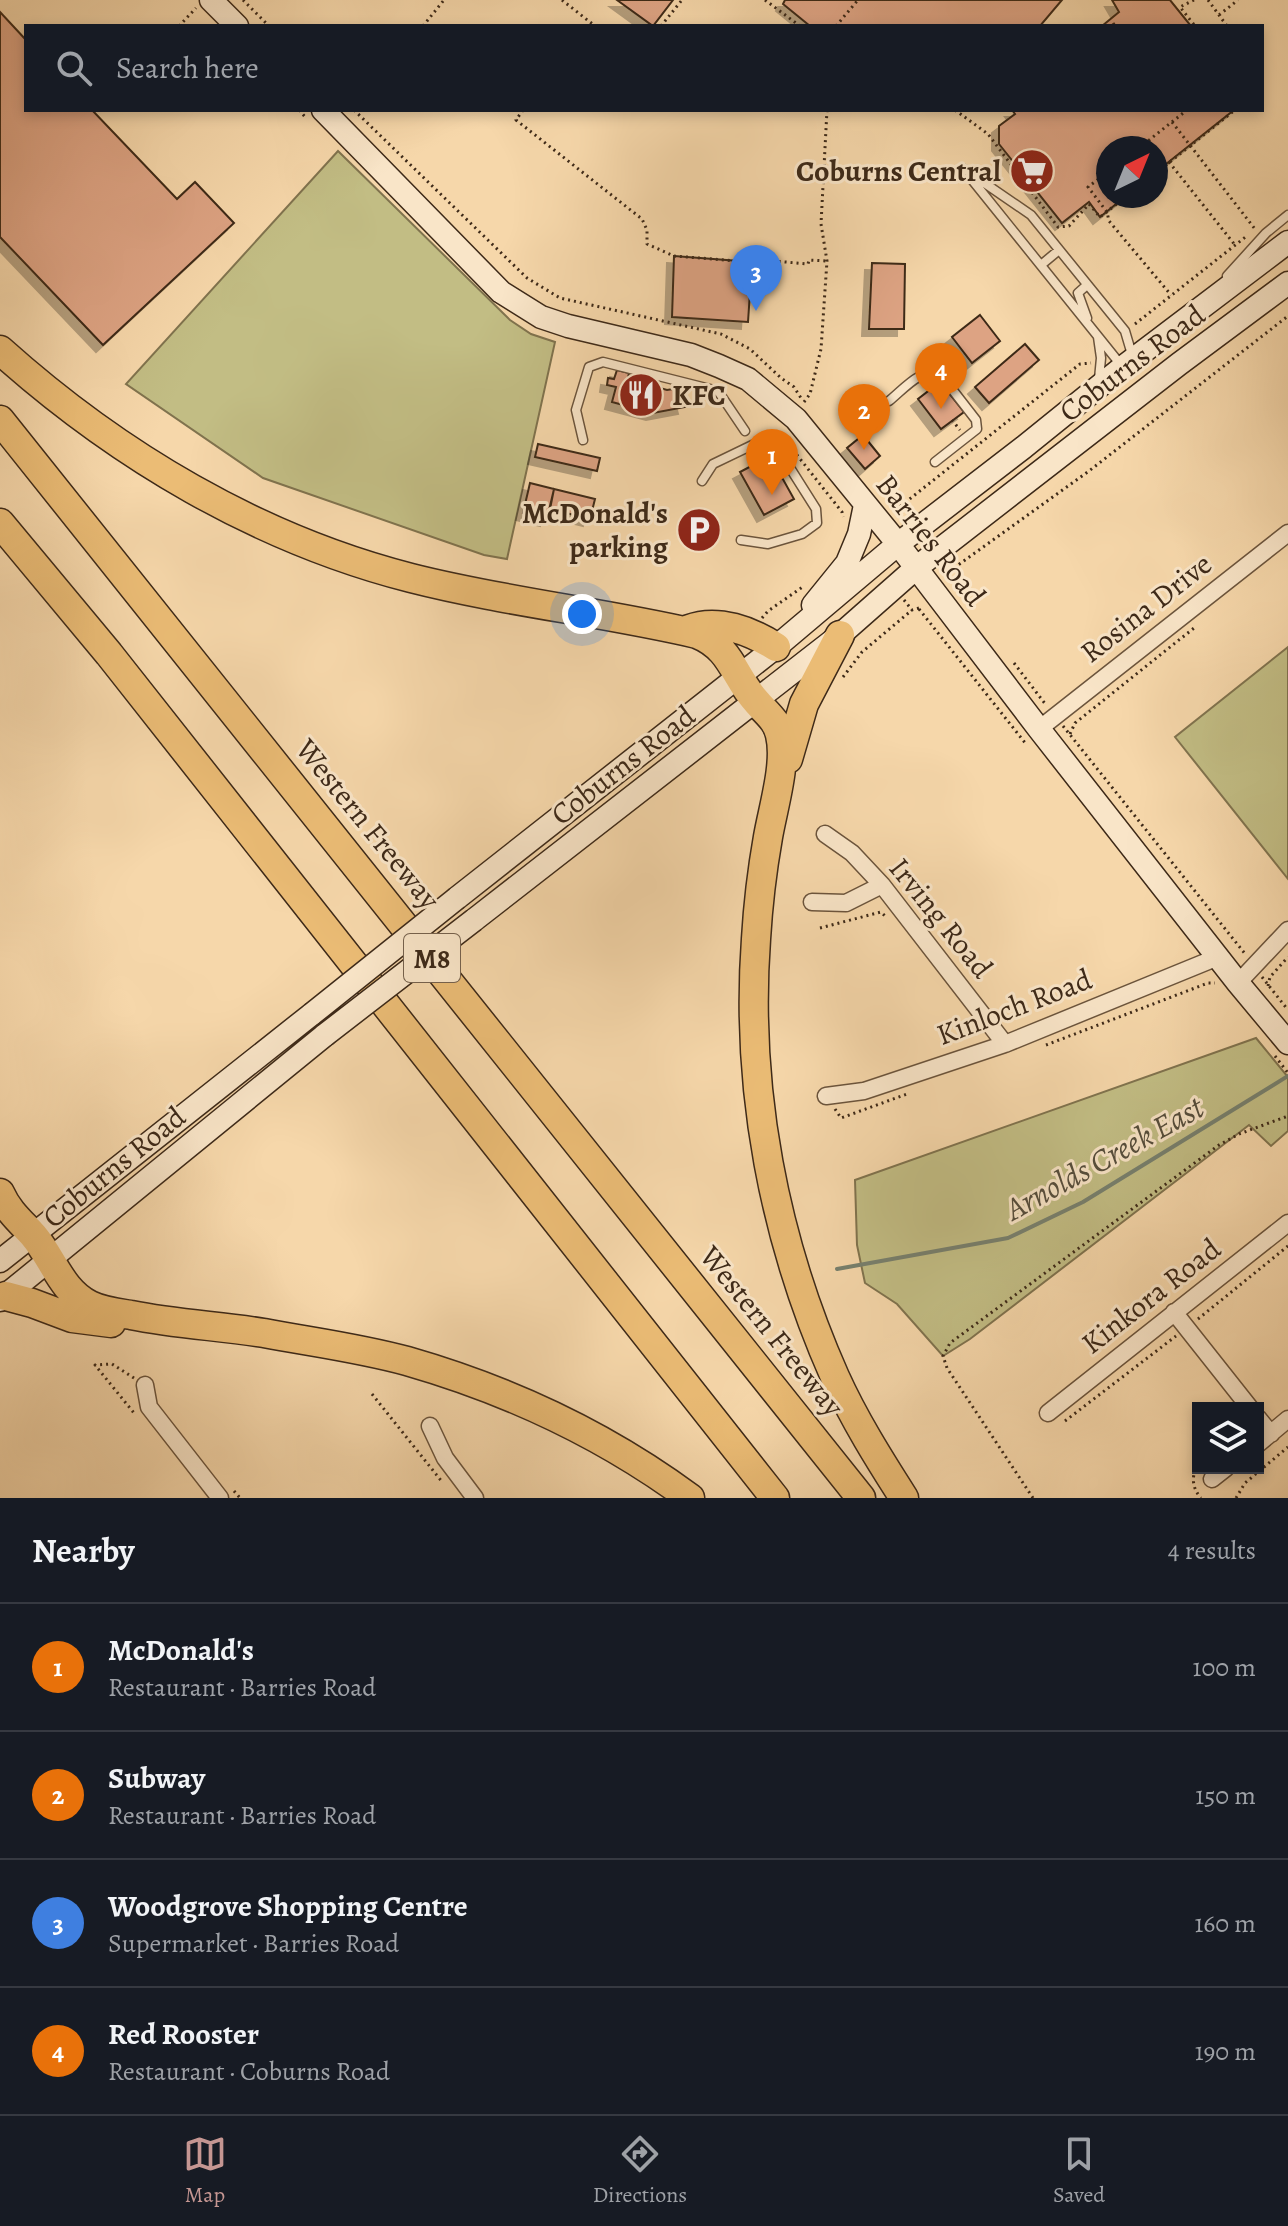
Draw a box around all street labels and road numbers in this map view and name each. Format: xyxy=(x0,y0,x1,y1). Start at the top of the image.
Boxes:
street label: Coburns Road xyxy=(1051,294,1214,431)
street label: Barries Road xyxy=(867,466,996,615)
street label: Rosina Drive xyxy=(1072,544,1220,672)
street label: Coburns Road xyxy=(543,695,704,834)
street label: Western Freeway xyxy=(286,730,450,918)
street label: Irving Road xyxy=(880,849,1002,987)
road number: M8 xyxy=(404,934,460,982)
street label: Kinloch Road xyxy=(931,959,1098,1055)
street label: Coburns Road xyxy=(34,1096,194,1237)
street label: Kinkora Road xyxy=(1073,1228,1230,1363)
street label: Western Freeway xyxy=(690,1237,854,1425)

